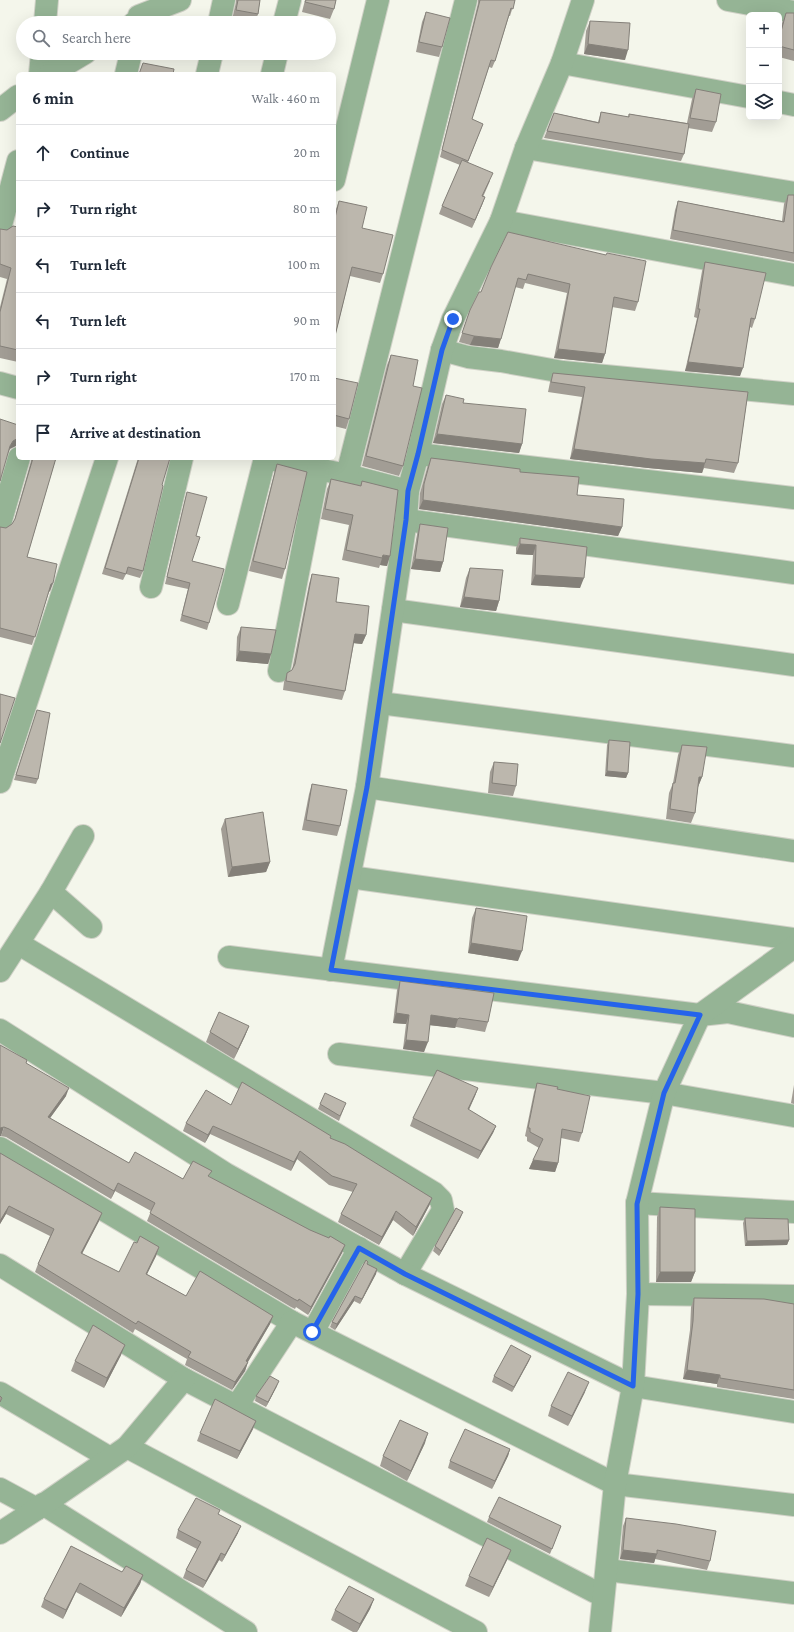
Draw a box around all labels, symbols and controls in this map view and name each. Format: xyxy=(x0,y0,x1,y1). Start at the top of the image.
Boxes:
map controls xyxy=(746,12,782,120)
button: + xyxy=(746,12,782,48)
search box xyxy=(16,16,336,60)
icon: search xyxy=(30,27,52,49)
text: Search here xyxy=(62,30,131,46)
button: − xyxy=(746,48,782,84)
button: layers xyxy=(746,84,782,120)
text: 6 min xyxy=(32,89,74,108)
text: Walk · 460 m xyxy=(252,91,320,106)
icon: ahead xyxy=(32,142,54,164)
text: Continue xyxy=(70,145,129,161)
text: 20 m xyxy=(294,145,320,160)
icon: right xyxy=(32,198,54,220)
text: Turn right xyxy=(70,201,137,217)
text: 80 m xyxy=(293,201,320,216)
icon: left xyxy=(32,254,54,276)
text: Turn left xyxy=(70,257,126,273)
text: 100 m xyxy=(288,257,320,272)
icon: left xyxy=(32,310,54,332)
route end xyxy=(444,310,462,328)
text: Turn left xyxy=(70,313,126,329)
text: 90 m xyxy=(293,313,320,328)
icon: right xyxy=(32,366,54,388)
text: Turn right xyxy=(70,369,137,385)
text: 170 m xyxy=(290,369,320,384)
icon: arrive xyxy=(32,422,54,444)
text: Arrive at destination xyxy=(70,425,201,441)
route start xyxy=(303,1323,321,1341)

